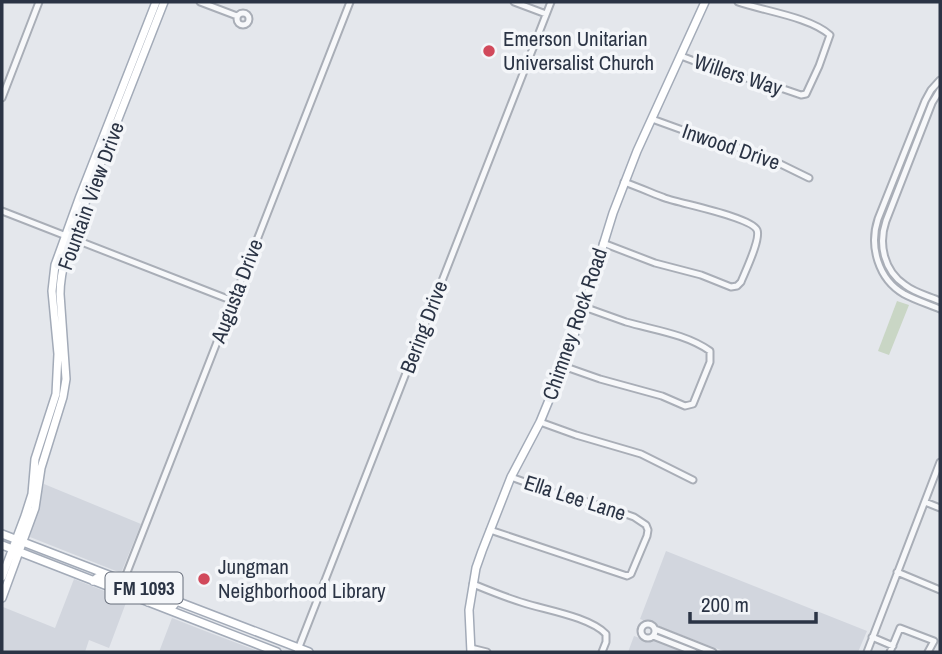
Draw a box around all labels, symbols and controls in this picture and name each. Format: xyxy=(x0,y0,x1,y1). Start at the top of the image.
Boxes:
place label: Emerson Unitarian Universalist Church xyxy=(503,24,654,77)
marker: Emerson Unitarian Universalist Church xyxy=(481,43,497,59)
street label: Willers Way xyxy=(690,47,786,103)
street label: Inwood Drive xyxy=(678,116,784,177)
street label: Fountain View Drive xyxy=(50,118,131,274)
street label: Augusta Drive xyxy=(203,235,270,348)
street label: Chimney Rock Road xyxy=(535,244,614,404)
street label: Bering Drive xyxy=(393,276,454,377)
street label: Ella Lee Lane xyxy=(521,467,630,528)
place label: Jungman Neighborhood Library xyxy=(218,552,386,605)
marker: Jungman Neighborhood Library xyxy=(196,571,212,587)
road number: FM 1093 xyxy=(106,572,182,604)
scale bar xyxy=(690,580,816,624)
text: 200 m xyxy=(701,590,749,619)

